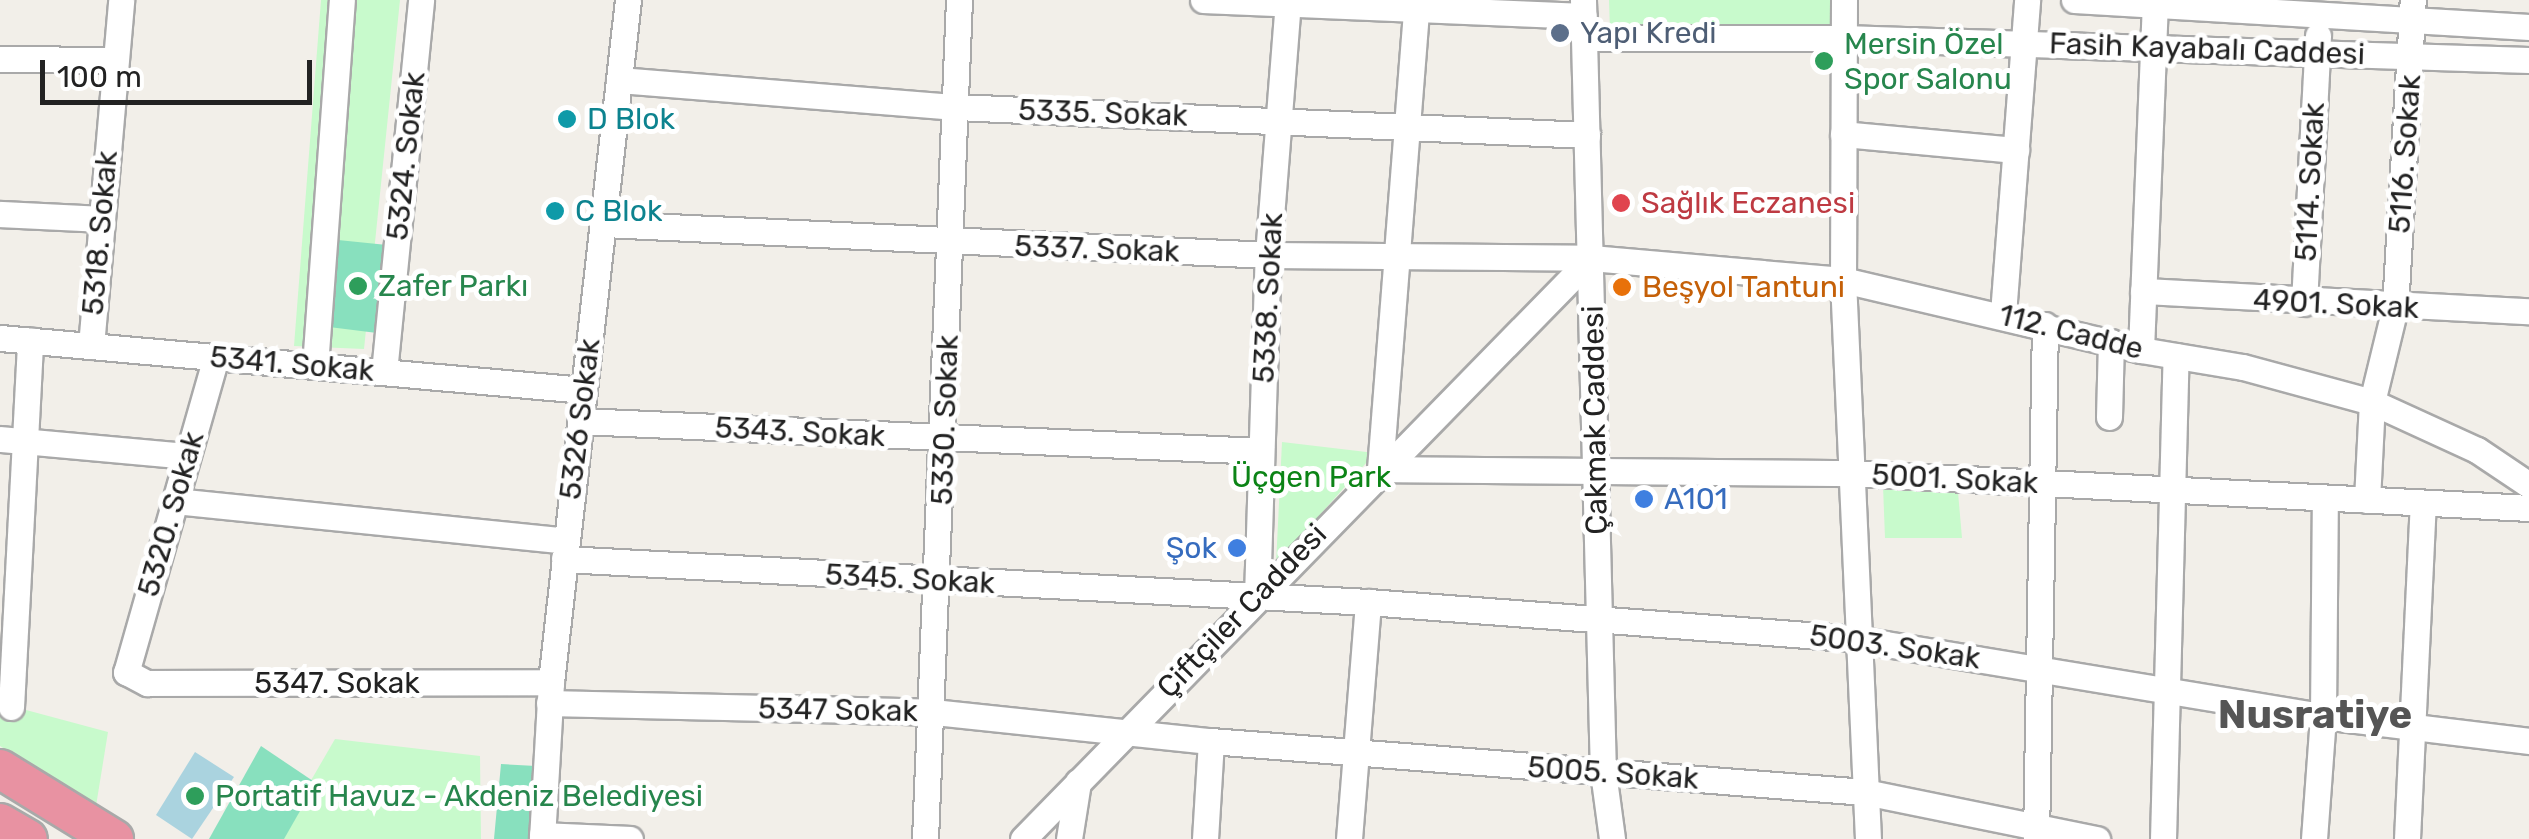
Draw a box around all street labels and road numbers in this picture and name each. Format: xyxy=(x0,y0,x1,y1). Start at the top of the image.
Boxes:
street label: Fasih Kayabalı Caddesi xyxy=(2049,25,2365,73)
street label: 5324. Sokak xyxy=(379,70,433,242)
street label: 5116. Sokak xyxy=(2381,73,2429,235)
street label: 5335. Sokak xyxy=(1018,92,1188,134)
street label: 5114. Sokak xyxy=(2288,102,2332,262)
street label: 5318. Sokak xyxy=(75,149,125,317)
street label: 5338. Sokak xyxy=(1246,212,1290,384)
street label: 5337. Sokak xyxy=(1014,228,1180,270)
street label: 4901. Sokak xyxy=(2252,282,2420,326)
street label: 112. Cadde xyxy=(1995,297,2147,367)
street label: Çakmak Caddesi xyxy=(1575,305,1615,535)
street label: 5330. Sokak xyxy=(924,334,966,506)
street label: 5326 Sokak xyxy=(552,336,608,502)
street label: 5341. Sokak xyxy=(208,339,376,389)
street label: 5343. Sokak xyxy=(714,410,886,454)
street label: 5320. Sokak xyxy=(130,427,212,601)
street label: 5001. Sokak xyxy=(1871,457,2039,501)
street label: Çiftçiler Caddesi xyxy=(1150,516,1334,706)
street label: 5345. Sokak xyxy=(824,557,996,601)
street label: 5003. Sokak xyxy=(1807,617,1983,677)
street label: 5347. Sokak xyxy=(254,665,420,701)
street label: 5347 Sokak xyxy=(758,691,918,729)
street label: 5005. Sokak xyxy=(1526,749,1700,797)

